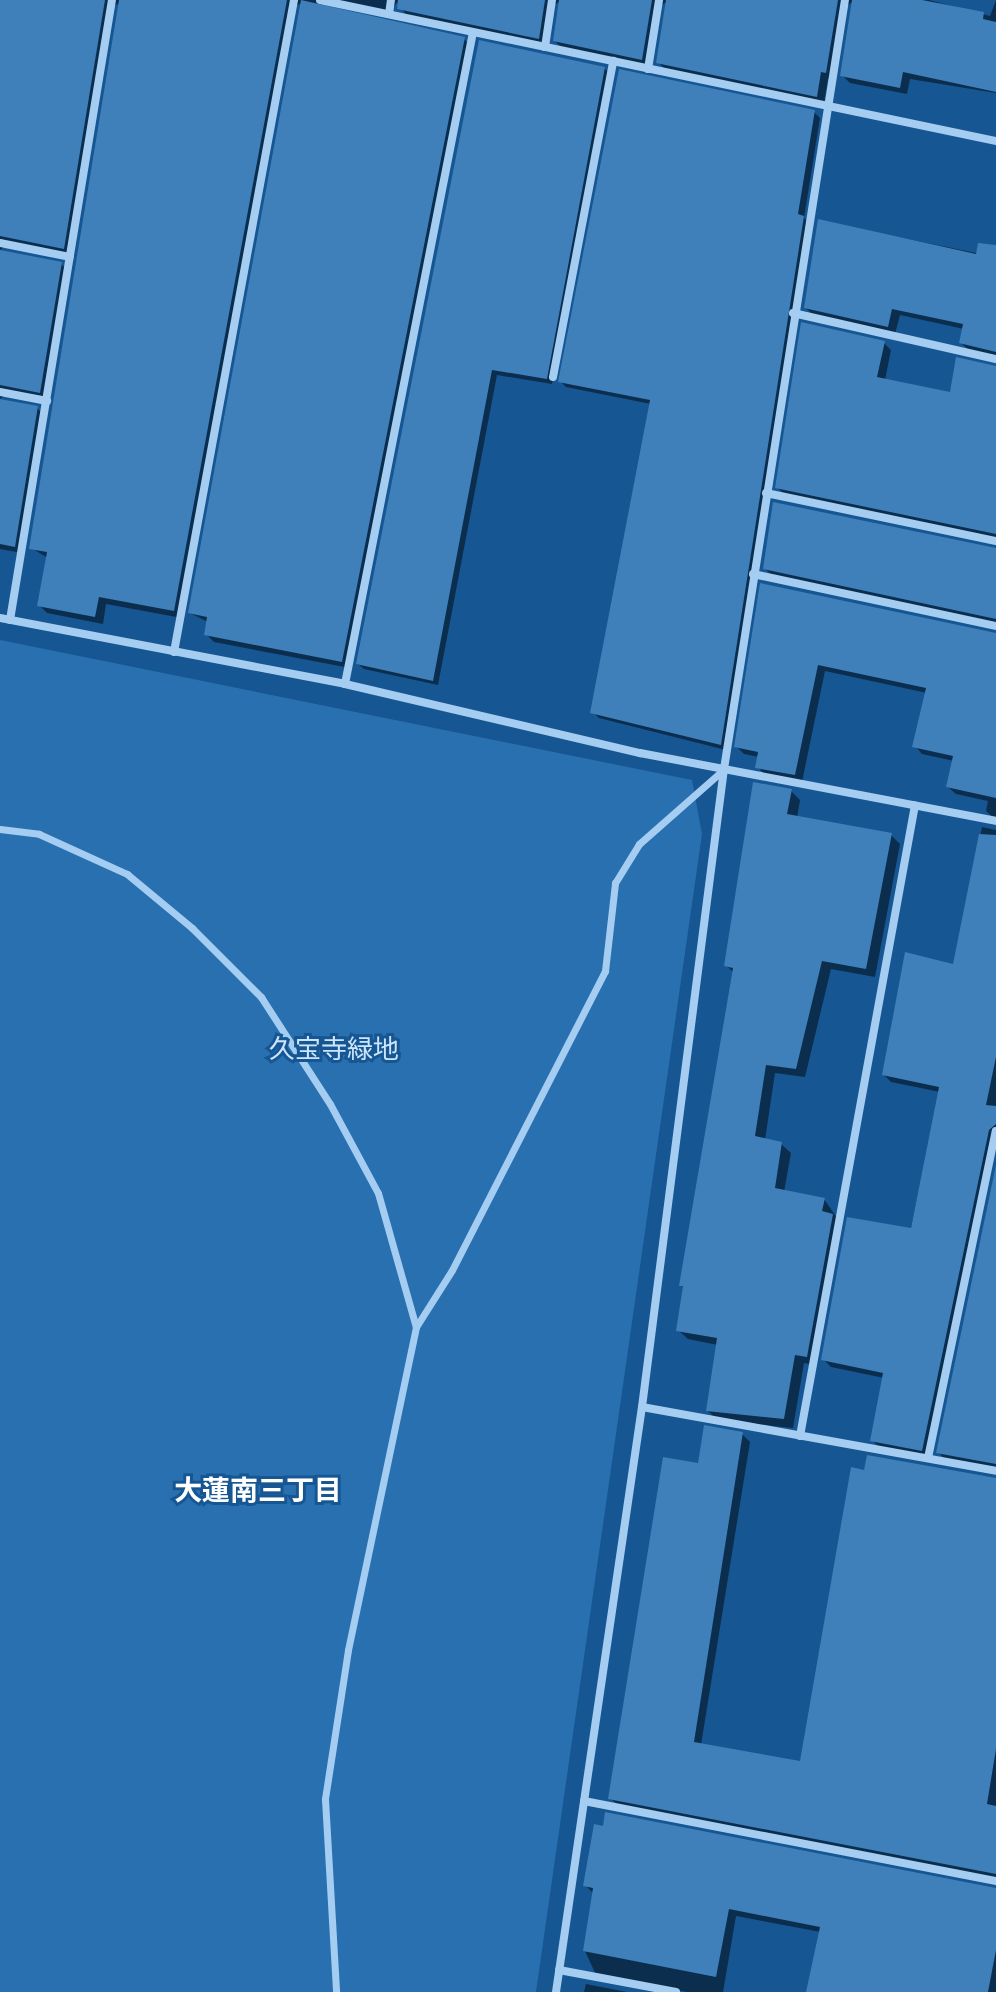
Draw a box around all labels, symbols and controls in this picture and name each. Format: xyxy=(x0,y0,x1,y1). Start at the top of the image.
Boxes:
park label: 久宝寺緑地 xyxy=(269,1034,399,1066)
district label: 大蓮南三丁目 xyxy=(174,1473,342,1507)

